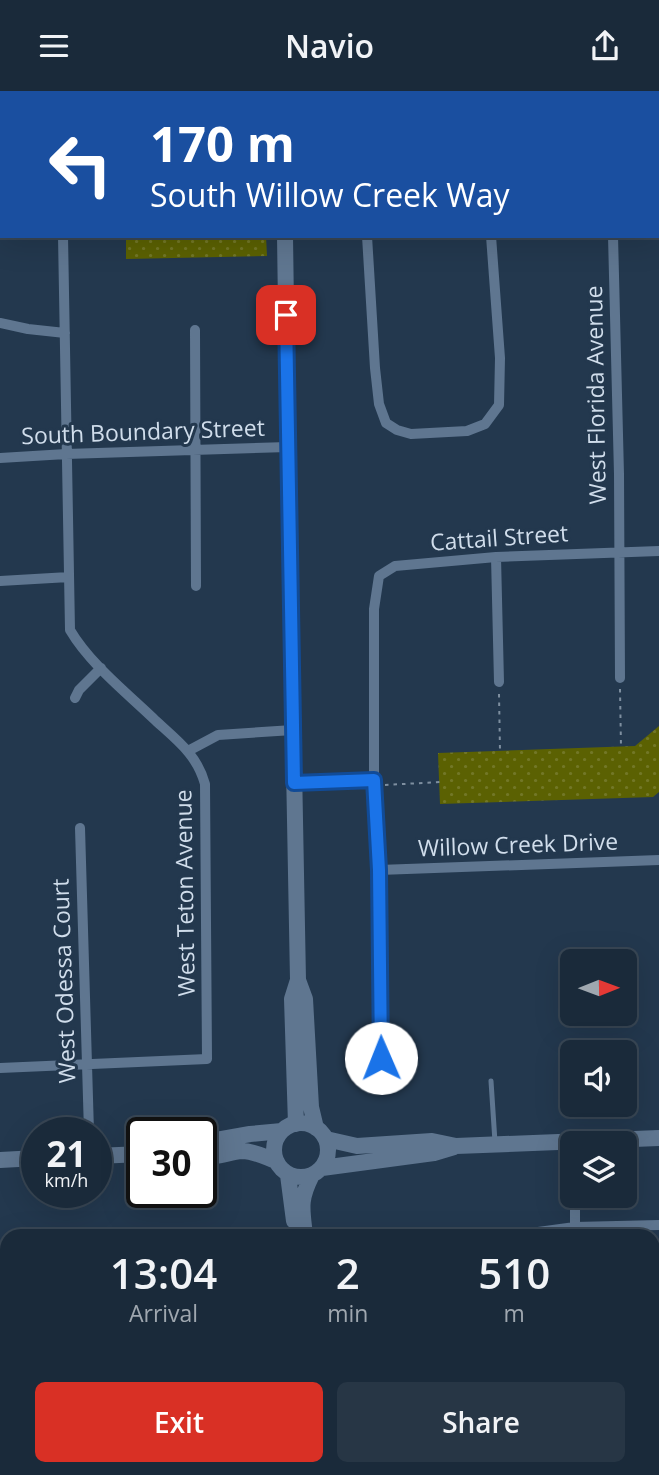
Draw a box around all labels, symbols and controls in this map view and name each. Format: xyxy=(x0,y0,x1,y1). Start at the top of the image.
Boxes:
text: Navio xyxy=(285,24,374,67)
icon: menu xyxy=(35,27,73,65)
icon: share xyxy=(586,27,624,65)
text: 170 m xyxy=(150,110,295,176)
icon: left xyxy=(35,119,126,210)
text: South Willow Creek Way xyxy=(150,173,510,216)
pin xyxy=(256,285,316,345)
street label: West Florida Avenue xyxy=(577,285,613,505)
icon: arrive xyxy=(267,296,305,334)
street label: South Boundary Street xyxy=(21,411,265,451)
street label: Cattail Street xyxy=(429,516,569,558)
street label: West Teton Avenue xyxy=(166,789,202,997)
street label: Willow Creek Drive xyxy=(417,825,619,863)
street label: West Odessa Court xyxy=(43,878,83,1084)
north arrow xyxy=(560,949,637,1025)
map controls xyxy=(560,949,637,1208)
position arrow xyxy=(344,1021,418,1095)
button: sound xyxy=(560,1040,637,1117)
speed limit sign: 30 xyxy=(126,1117,217,1208)
text: 21 xyxy=(46,1130,87,1177)
button: layers xyxy=(560,1131,637,1208)
text: km/h xyxy=(45,1168,88,1192)
text: 13:04 xyxy=(110,1244,217,1301)
text: 2 xyxy=(336,1244,360,1301)
text: 510 xyxy=(478,1244,550,1301)
text: Arrival xyxy=(129,1297,198,1329)
text: min xyxy=(327,1297,368,1329)
text: m xyxy=(504,1297,525,1329)
button: Exit xyxy=(35,1382,323,1462)
button: Share xyxy=(337,1382,625,1462)

